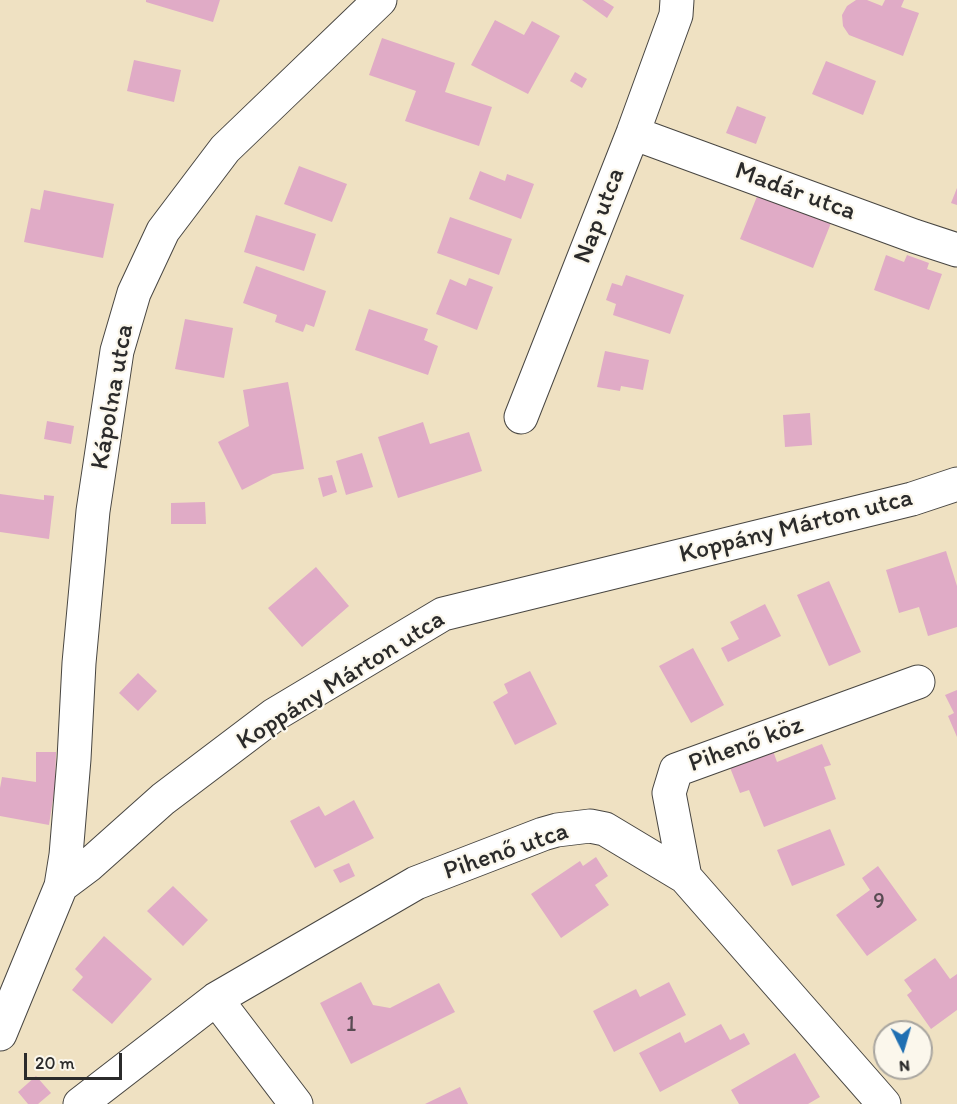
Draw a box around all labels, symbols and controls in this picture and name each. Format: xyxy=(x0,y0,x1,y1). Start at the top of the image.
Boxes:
street label: Madár utca xyxy=(730,156,860,228)
street label: Nap utca xyxy=(568,164,632,268)
street label: Kápolna utca xyxy=(85,322,141,472)
street label: Koppány Márton utca xyxy=(676,483,916,571)
street label: Koppány Márton utca xyxy=(231,604,451,758)
street label: Pihenő köz xyxy=(684,710,808,780)
street label: Pihenő utca xyxy=(440,816,572,888)
house number: 9 xyxy=(873,889,885,915)
house number: 1 xyxy=(346,1012,356,1038)
north arrow xyxy=(873,1020,933,1080)
scale bar xyxy=(27,1041,124,1079)
text: 20 m xyxy=(35,1052,75,1074)
text: N xyxy=(898,1057,911,1076)

